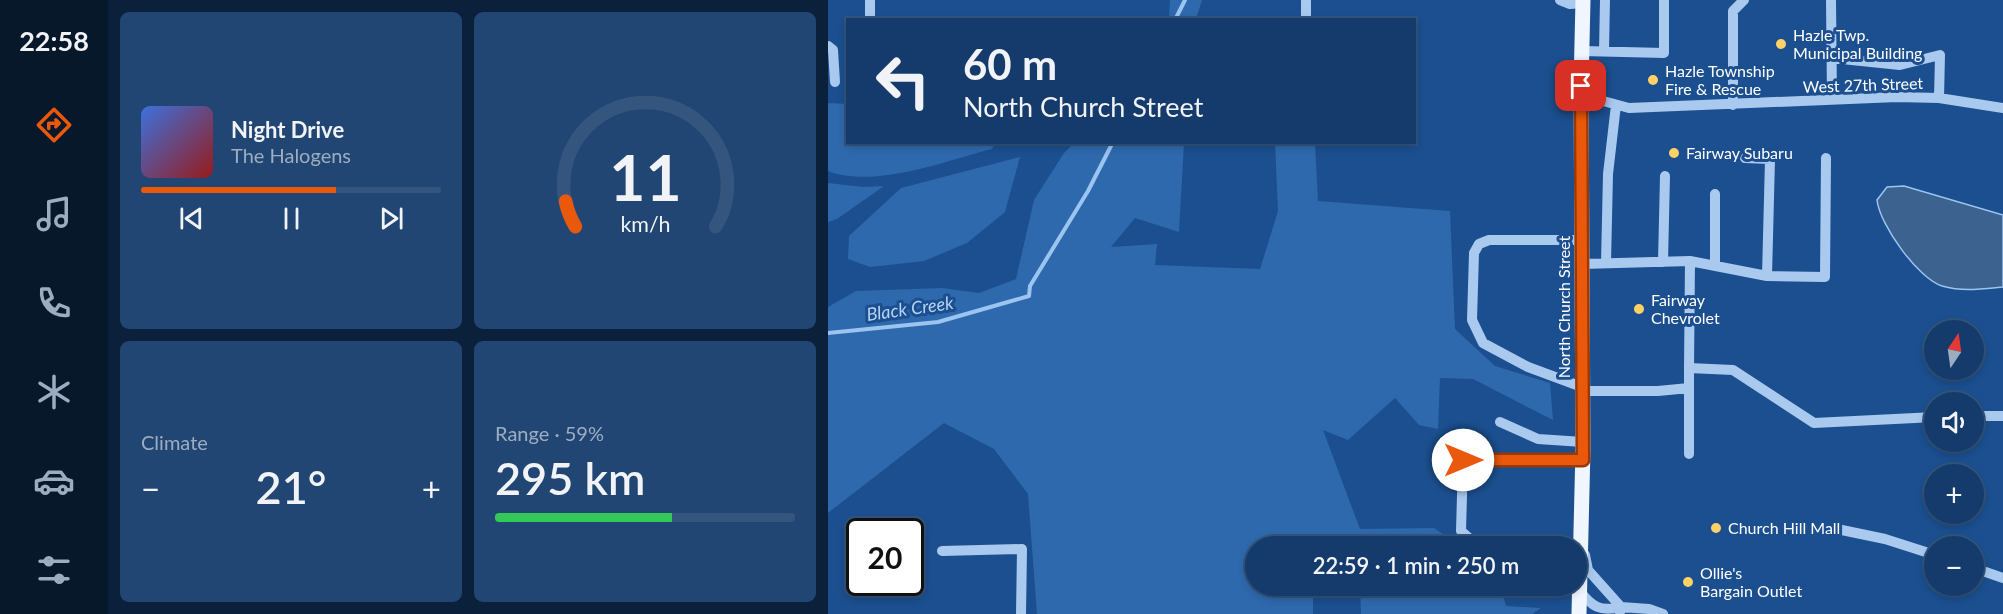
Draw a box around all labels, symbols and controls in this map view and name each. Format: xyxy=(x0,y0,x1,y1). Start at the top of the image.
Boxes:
text: 22:58 xyxy=(19,24,89,57)
place label: Hazle Twp. Municipal Building xyxy=(1793,25,1922,62)
marker: Hazle Twp. Municipal Building xyxy=(1774,37,1788,51)
text: 60 m xyxy=(963,39,1057,89)
icon: left xyxy=(864,42,942,120)
pin xyxy=(1555,60,1606,111)
place label: Hazle Township Fire & Rescue xyxy=(1665,61,1775,98)
icon: arrive xyxy=(1564,69,1597,102)
marker: Hazle Township Fire & Rescue xyxy=(1646,73,1660,87)
street label: West 27th Street xyxy=(1803,73,1924,96)
text: North Church Street xyxy=(963,90,1203,123)
icon: directions xyxy=(33,104,75,146)
text: Night Drive xyxy=(231,116,344,143)
text: 11 xyxy=(609,140,681,215)
text: The Halogens xyxy=(231,143,351,167)
place label: Fairway Subaru xyxy=(1686,143,1793,162)
marker: Fairway Subaru xyxy=(1667,146,1681,160)
icon: music xyxy=(33,193,75,235)
icon: previous xyxy=(175,202,208,235)
icon: pause xyxy=(275,202,308,235)
icon: next xyxy=(375,202,408,235)
text: km/h xyxy=(620,212,670,238)
street label: North Church Street xyxy=(1554,236,1573,378)
icon: phone xyxy=(33,282,75,324)
place label: Fairway Chevrolet xyxy=(1651,290,1720,327)
water label: Black Creek xyxy=(865,291,955,325)
marker: Fairway Chevrolet xyxy=(1632,302,1646,316)
north arrow xyxy=(1924,320,1984,380)
map controls xyxy=(1924,320,1984,596)
icon: climate xyxy=(33,371,75,413)
button: sound xyxy=(1924,392,1984,452)
text: Range · 59% xyxy=(495,421,604,445)
position arrow xyxy=(1431,428,1495,492)
text: Climate xyxy=(141,430,208,454)
text: 295 km xyxy=(495,451,645,505)
icon: car xyxy=(33,460,75,502)
text: 21° xyxy=(256,460,326,514)
button: + xyxy=(1924,464,1984,524)
text: − xyxy=(141,468,160,508)
text: + xyxy=(422,468,441,508)
speed limit sign: 20 xyxy=(846,518,924,596)
place label: Church Hill Mall xyxy=(1728,518,1840,537)
marker: Church Hill Mall xyxy=(1709,521,1723,535)
button: − xyxy=(1924,536,1984,596)
icon: filters xyxy=(33,549,75,591)
text: 22:59 · 1 min · 250 m xyxy=(1313,552,1519,579)
place label: Ollie's Bargain Outlet xyxy=(1700,563,1802,600)
marker: Ollie's Bargain Outlet xyxy=(1681,575,1695,589)

